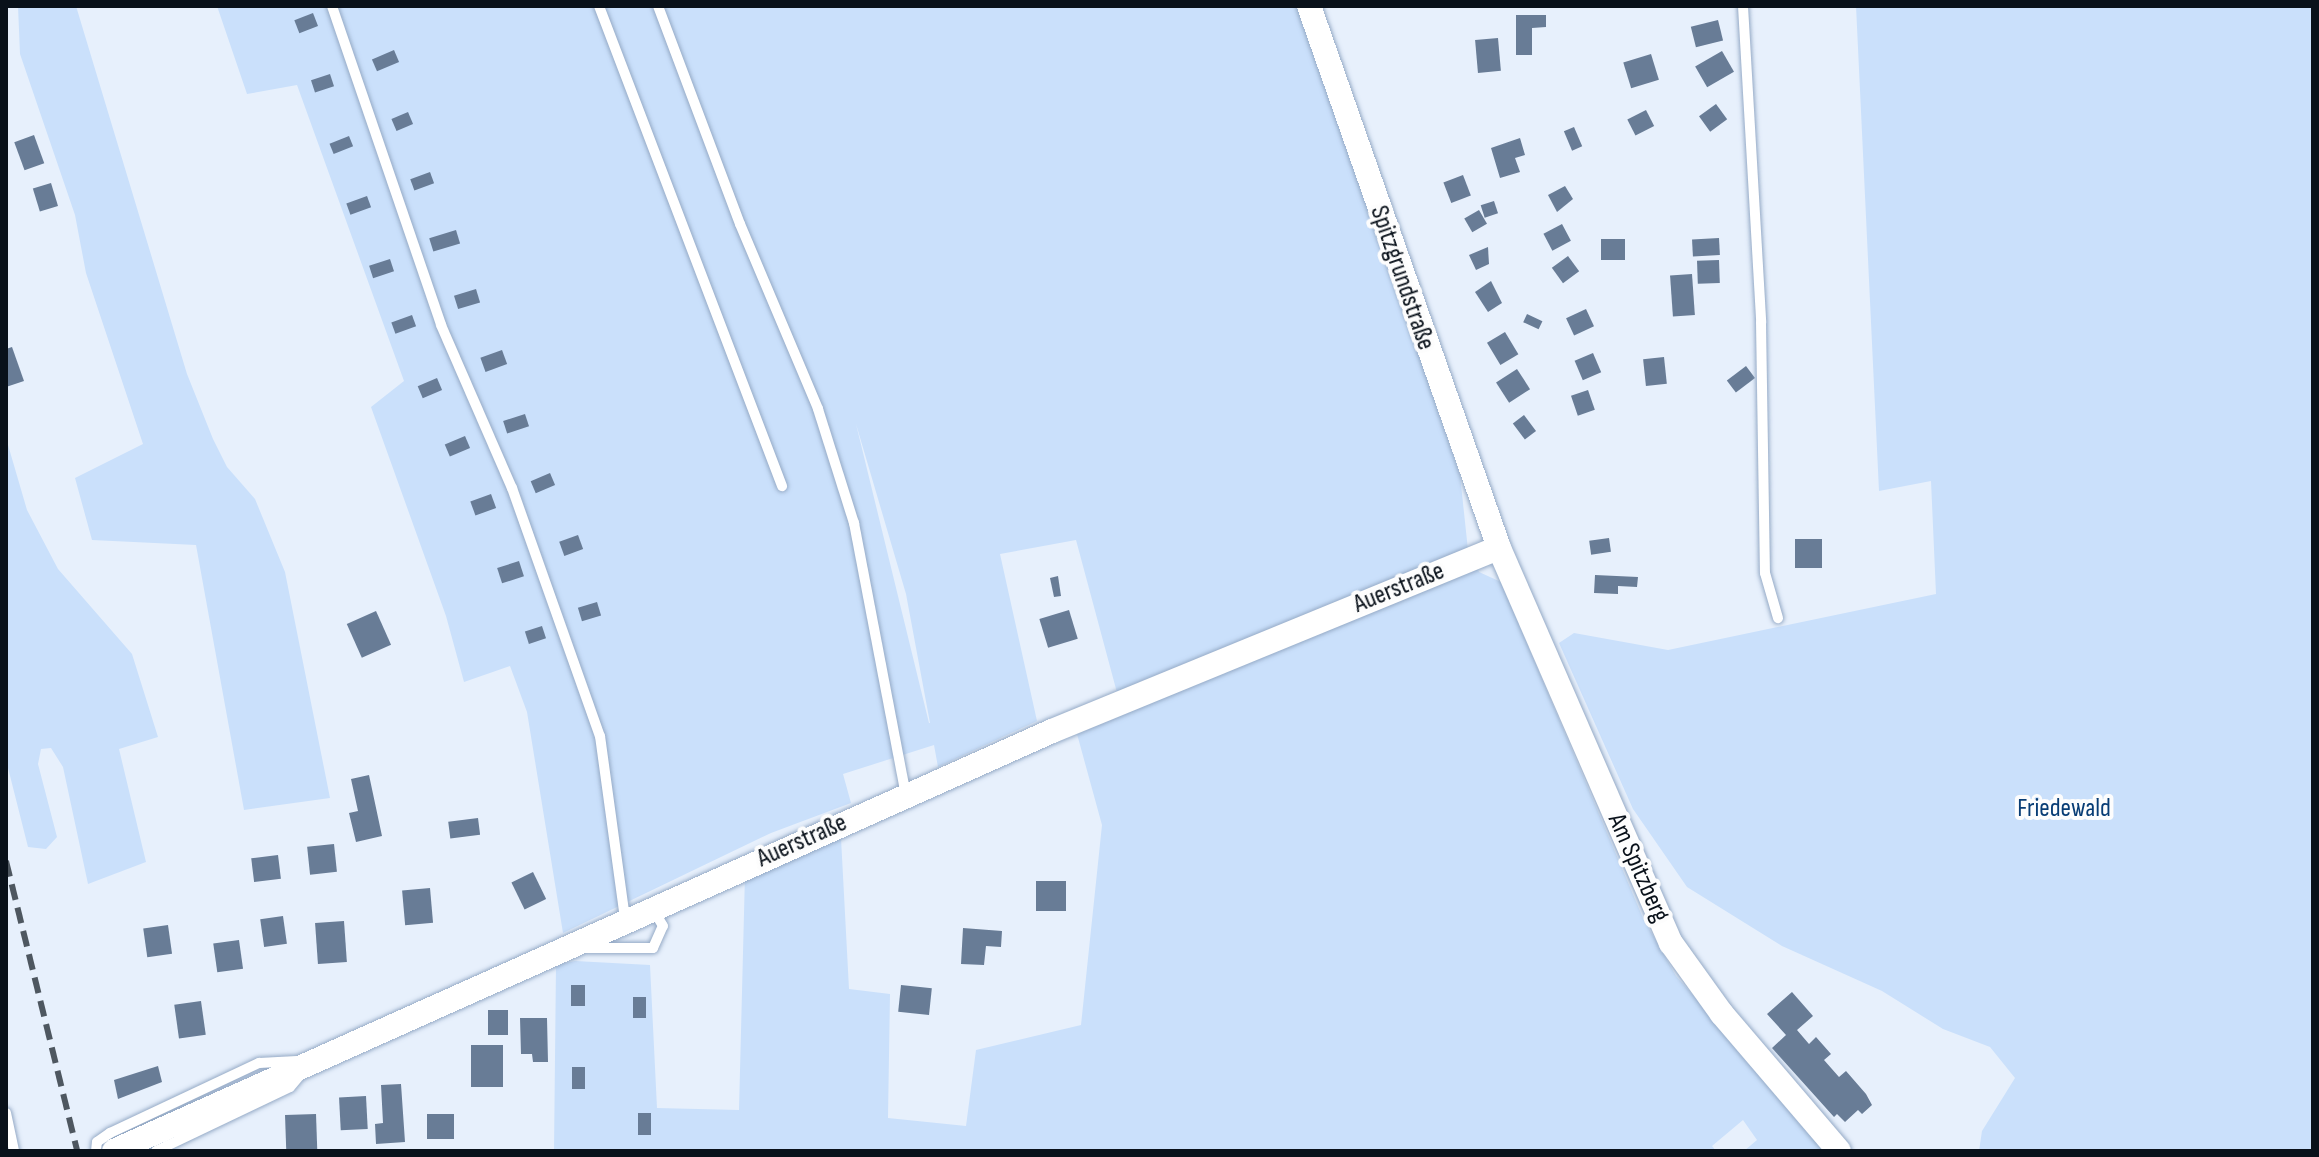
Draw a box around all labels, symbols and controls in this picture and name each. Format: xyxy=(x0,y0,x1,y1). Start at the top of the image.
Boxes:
street label: Spitzgrundstraße xyxy=(1363,202,1441,354)
street label: Auerstraße xyxy=(1349,556,1449,620)
park label: Friedewald xyxy=(2017,793,2111,825)
street label: Auerstraße xyxy=(752,807,852,875)
street label: Am Spitzberg xyxy=(1600,809,1676,927)

